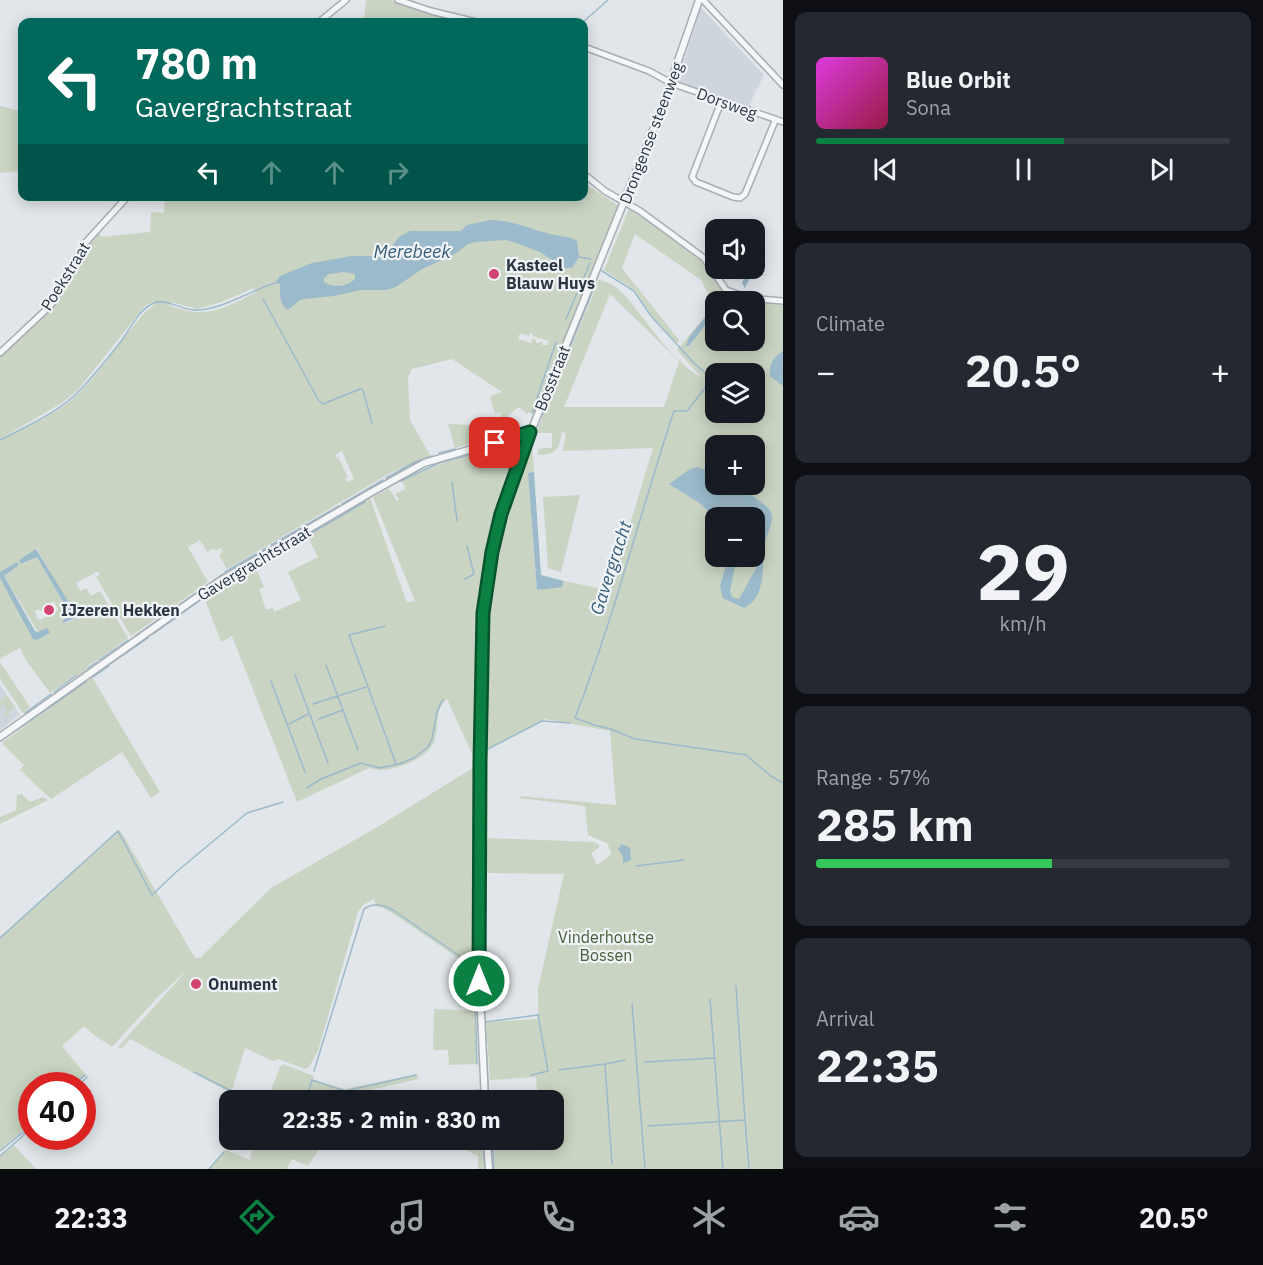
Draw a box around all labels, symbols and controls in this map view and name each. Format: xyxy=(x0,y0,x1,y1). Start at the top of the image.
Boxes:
text: 780 m xyxy=(135,36,258,91)
icon: left xyxy=(36,42,114,120)
street label: Drongense steenweg xyxy=(615,59,687,207)
text: Blue Orbit xyxy=(906,65,1011,94)
street label: Dorsweg xyxy=(694,83,760,123)
text: Gavergrachtstraat xyxy=(135,89,353,124)
text: Sona xyxy=(906,94,951,121)
icon: previous xyxy=(869,153,902,186)
icon: pause xyxy=(1007,153,1040,186)
icon: next xyxy=(1145,153,1178,186)
icon: left xyxy=(192,156,225,189)
icon: ahead xyxy=(255,156,288,189)
icon: ahead xyxy=(318,156,351,189)
icon: right xyxy=(381,156,414,189)
map controls xyxy=(705,219,765,567)
button: sound xyxy=(705,219,765,279)
street label: Poekstraat xyxy=(36,238,94,314)
water label: Merebeek xyxy=(373,240,451,263)
place label: Kasteel Blauw Huys xyxy=(506,255,595,293)
marker: Kasteel Blauw Huys xyxy=(487,267,501,281)
button: search xyxy=(705,291,765,351)
text: Climate xyxy=(816,310,885,337)
text: 20.5° xyxy=(965,341,1081,399)
street label: Bosstraat xyxy=(530,342,574,414)
text: − xyxy=(816,350,836,393)
text: + xyxy=(1210,350,1230,393)
button: layers xyxy=(705,363,765,423)
pin xyxy=(469,417,520,468)
icon: arrive xyxy=(478,426,511,459)
button: + xyxy=(705,435,765,495)
button: − xyxy=(705,507,765,567)
water label: Gavergracht xyxy=(585,517,637,617)
text: 29 xyxy=(976,520,1070,621)
street label: Gavergrachtstraat xyxy=(194,521,314,605)
place label: IJzeren Hekken xyxy=(61,600,180,620)
marker: IJzeren Hekken xyxy=(42,603,56,617)
text: km/h xyxy=(999,610,1047,637)
text: Range · 57% xyxy=(816,764,931,791)
text: 285 km xyxy=(816,795,974,853)
park label: Vinderhoutse Bossen xyxy=(558,927,654,965)
position arrow xyxy=(447,949,511,1013)
place label: Onument xyxy=(208,974,277,994)
marker: Onument xyxy=(189,977,203,991)
text: Arrival xyxy=(816,1005,874,1032)
text: 22:35 xyxy=(816,1036,939,1094)
speed limit sign: 40 xyxy=(18,1072,96,1150)
text: 22:35 · 2 min · 830 m xyxy=(282,1105,501,1134)
icon: directions xyxy=(236,1196,278,1238)
icon: music xyxy=(387,1196,429,1238)
icon: phone xyxy=(537,1196,579,1238)
icon: climate xyxy=(688,1196,730,1238)
icon: car xyxy=(838,1196,880,1238)
icon: filters xyxy=(989,1196,1031,1238)
text: 22:33 xyxy=(54,1200,128,1235)
text: 20.5° xyxy=(1139,1200,1209,1235)

